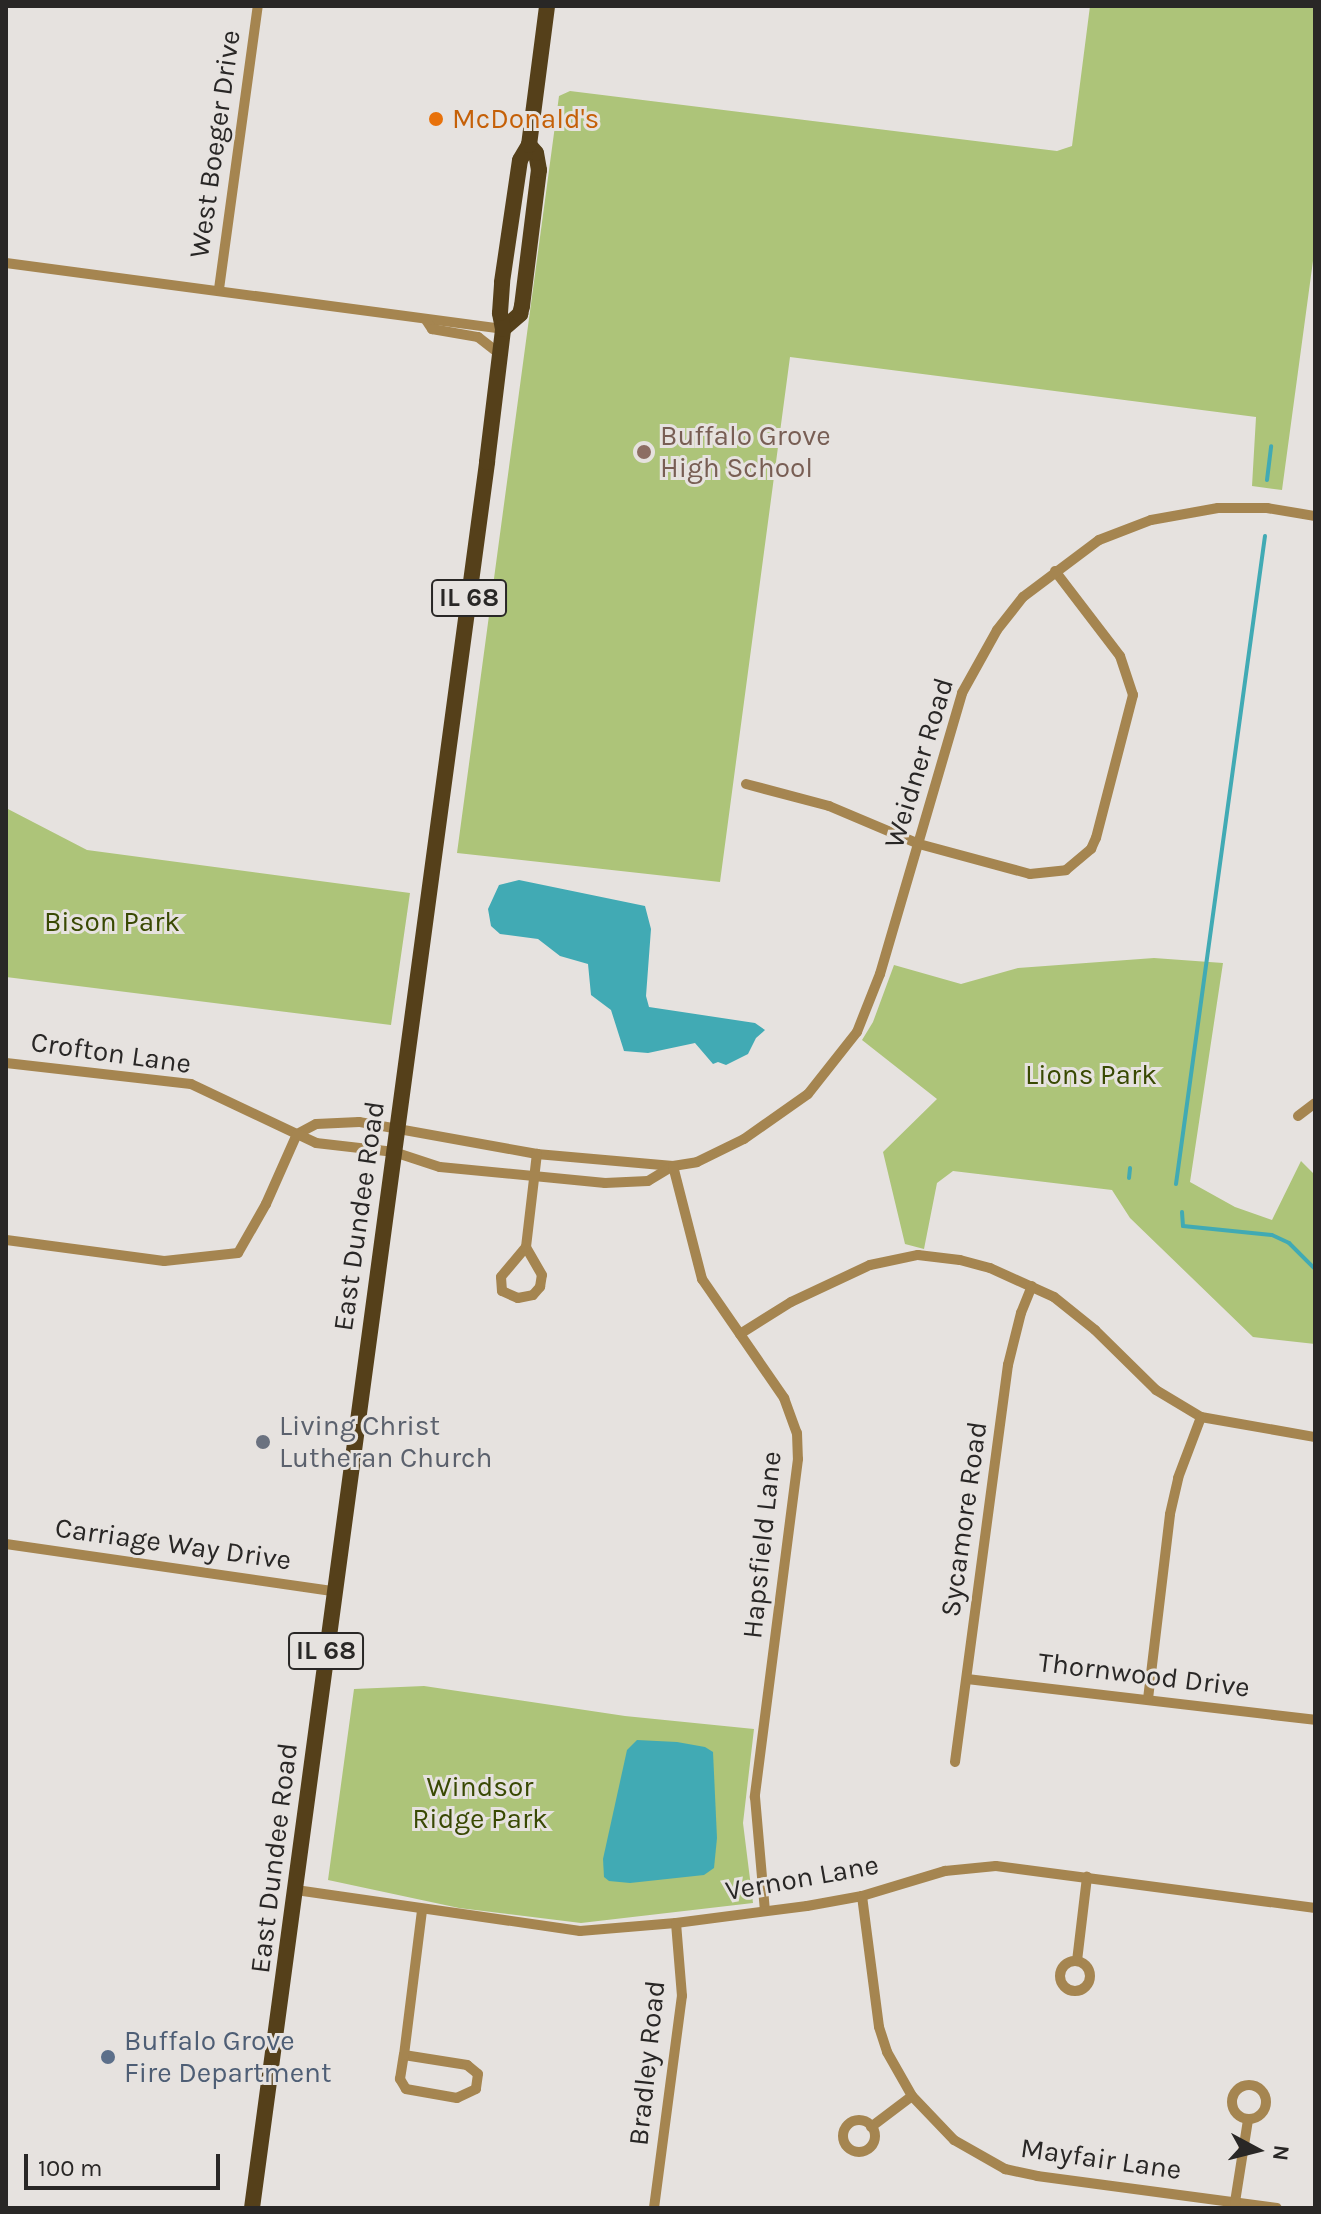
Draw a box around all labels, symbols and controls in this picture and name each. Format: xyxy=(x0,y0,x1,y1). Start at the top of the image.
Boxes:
street label: West Boeger Drive xyxy=(182,28,248,260)
place label: McDonald's xyxy=(452,102,599,136)
marker: McDonald's xyxy=(427,110,445,128)
place label: Buffalo Grove High School xyxy=(660,419,831,485)
marker: Buffalo Grove High School xyxy=(635,443,653,461)
road number: IL 68 xyxy=(431,576,507,620)
street label: Weidner Road xyxy=(877,674,961,852)
park label: Bison Park xyxy=(44,905,180,939)
street label: Crofton Lane xyxy=(29,1025,193,1081)
park label: Lions Park xyxy=(1025,1058,1157,1092)
street label: East Dundee Road xyxy=(326,1099,392,1333)
place label: Living Christ Lutheran Church xyxy=(279,1409,492,1475)
street label: Sycamore Road xyxy=(934,1419,994,1619)
marker: Living Christ Lutheran Church xyxy=(254,1433,272,1451)
street label: Hapsfield Lane xyxy=(735,1450,789,1640)
street label: Carriage Way Drive xyxy=(53,1511,293,1577)
road number: IL 68 xyxy=(288,1629,364,1673)
street label: Thornwood Drive xyxy=(1036,1645,1252,1705)
street label: East Dundee Road xyxy=(243,1741,305,1975)
park label: Windsor Ridge Park xyxy=(412,1770,548,1836)
street label: Vernon Lane xyxy=(723,1848,881,1908)
street label: Bradley Road xyxy=(622,1979,672,2147)
place label: Buffalo Grove Fire Department xyxy=(124,2024,331,2090)
marker: Buffalo Grove Fire Department xyxy=(99,2048,117,2066)
north arrow xyxy=(1217,2110,1297,2190)
street label: Mayfair Lane xyxy=(1018,2131,1184,2187)
scale bar xyxy=(28,2138,224,2188)
text: N xyxy=(1267,2144,1295,2162)
text: 100 m xyxy=(38,2154,103,2182)

